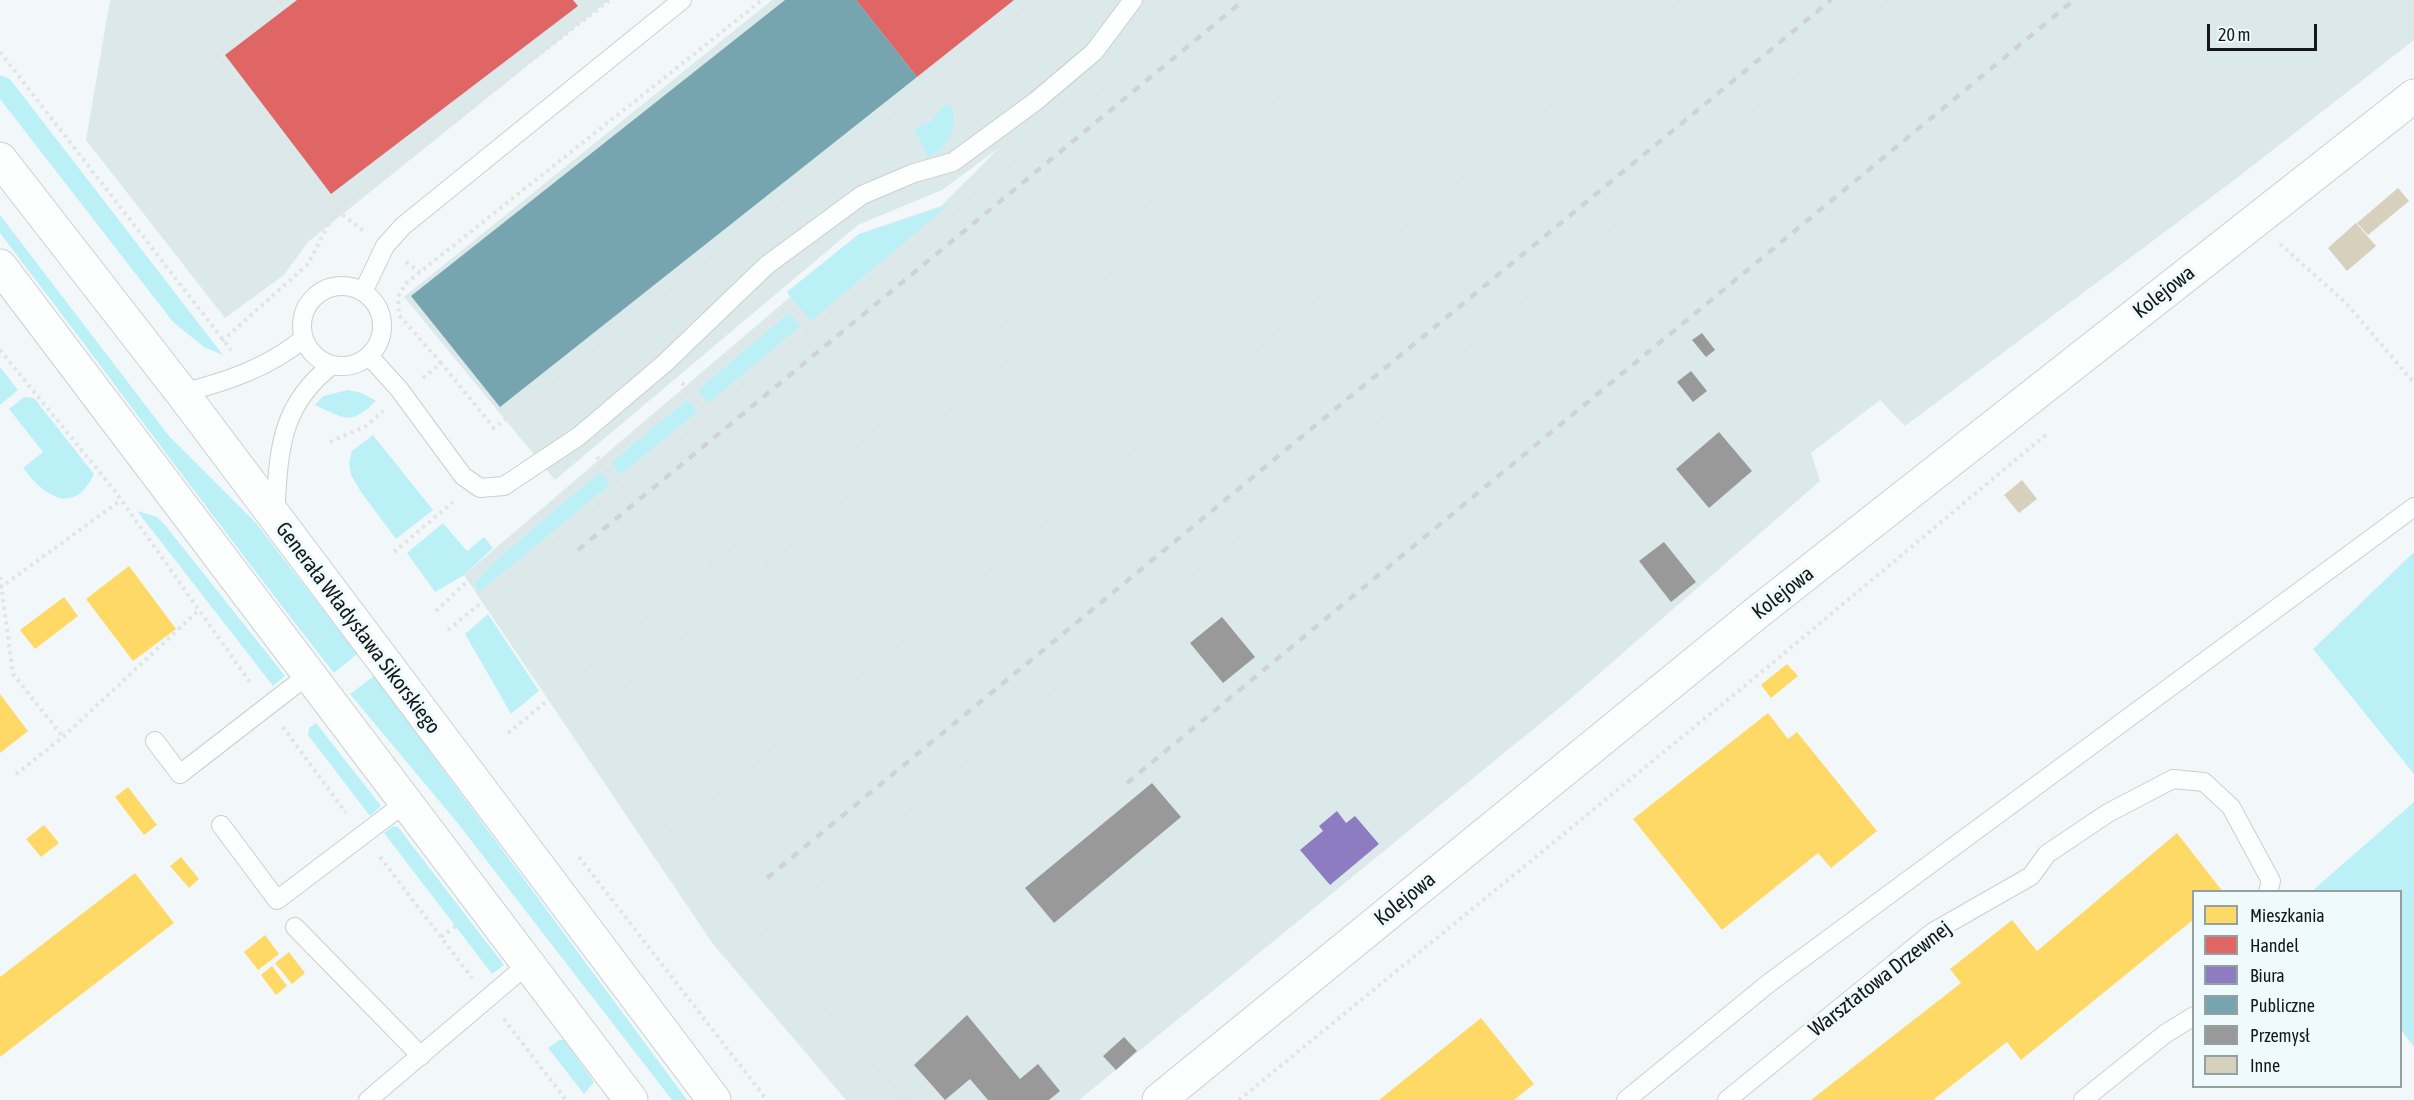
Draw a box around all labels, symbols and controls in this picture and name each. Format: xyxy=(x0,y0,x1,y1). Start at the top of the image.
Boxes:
scale bar xyxy=(2210,12,2320,50)
text: 20 m xyxy=(2218,24,2250,45)
street label: Kolejowa xyxy=(2128,260,2200,324)
street label: Generała Władysława Sikorskiego xyxy=(270,517,446,739)
street label: Kolejowa xyxy=(1747,561,1819,625)
street label: Kolejowa xyxy=(1369,867,1441,931)
legend xyxy=(2192,890,2402,1088)
text: Mieszkania xyxy=(2250,905,2325,926)
street label: Warsztatowa Drzewnej xyxy=(1804,916,1956,1042)
text: Handel xyxy=(2250,935,2299,956)
text: Biura xyxy=(2250,965,2285,986)
text: Publiczne xyxy=(2250,995,2315,1016)
text: Przemysł xyxy=(2250,1025,2310,1046)
text: Inne xyxy=(2250,1055,2280,1076)

